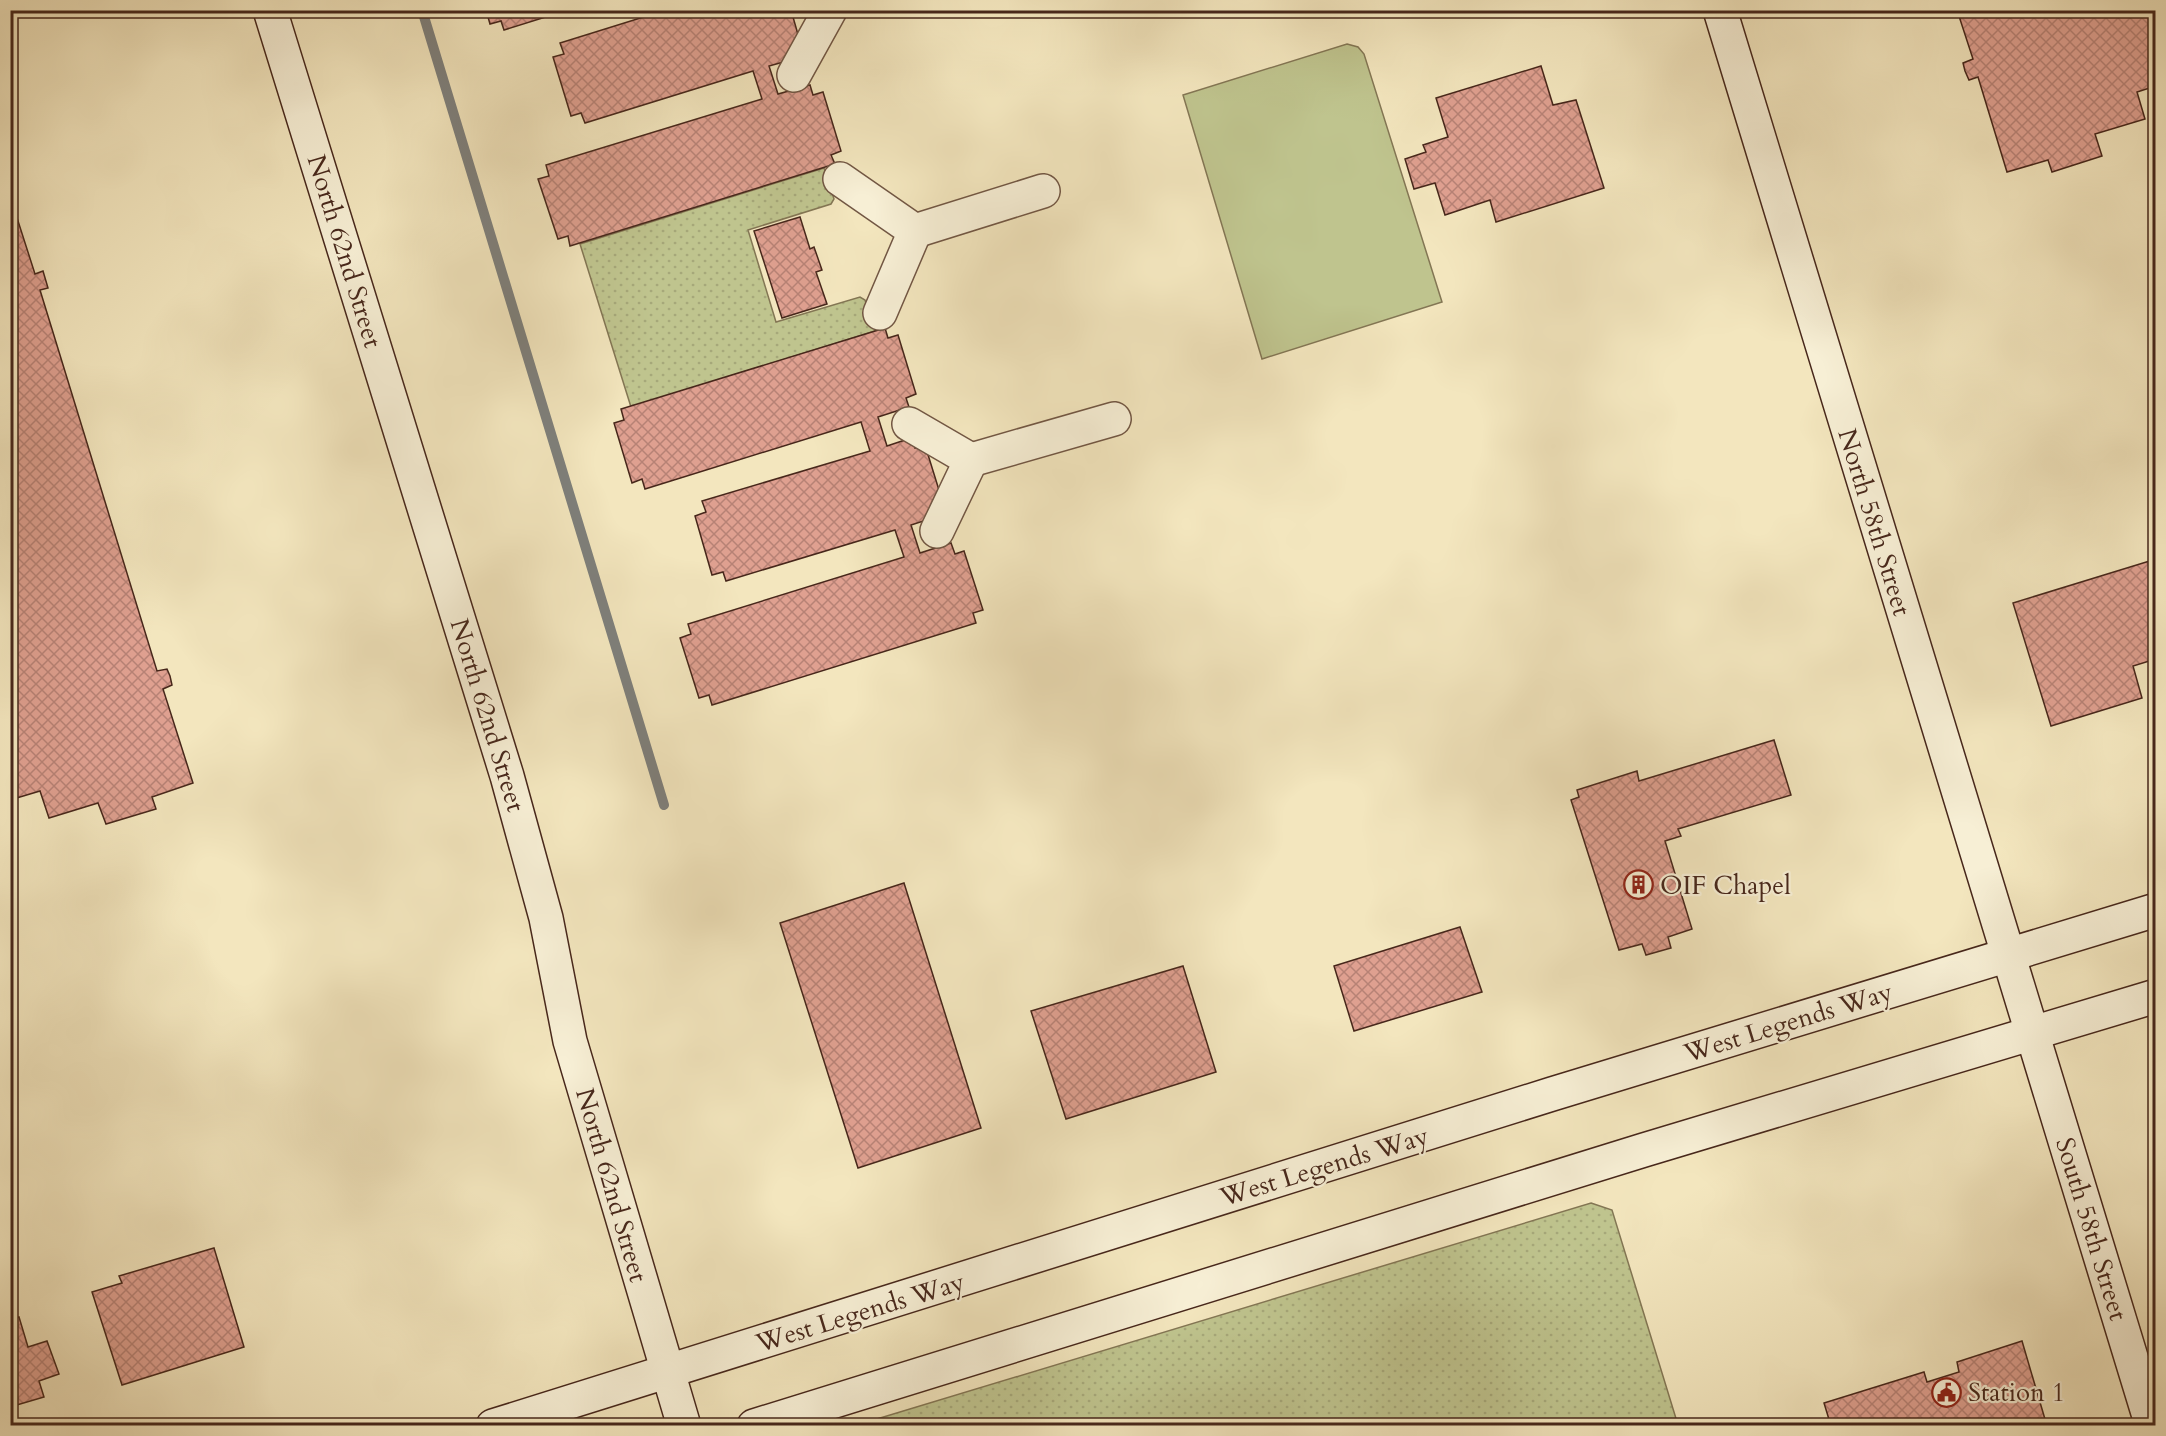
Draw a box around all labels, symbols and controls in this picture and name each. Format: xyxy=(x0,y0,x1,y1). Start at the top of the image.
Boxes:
street label: North 62nd Street xyxy=(299,150,390,352)
street label: North 58th Street xyxy=(1829,424,1920,620)
street label: North 62nd Street xyxy=(442,614,533,816)
place label: OIF Chapel xyxy=(1660,868,1791,903)
building icon: OIF Chapel xyxy=(1623,869,1655,901)
street label: West Legends Way xyxy=(1679,974,1897,1071)
street label: North 62nd Street xyxy=(567,1084,656,1286)
street label: West Legends Way xyxy=(1215,1118,1433,1215)
street label: South 58th Street xyxy=(2047,1133,2136,1325)
street label: West Legends Way xyxy=(751,1264,969,1361)
place label: Station 1 xyxy=(1968,1375,2065,1410)
public building icon: Station 1 xyxy=(1931,1376,1963,1408)

